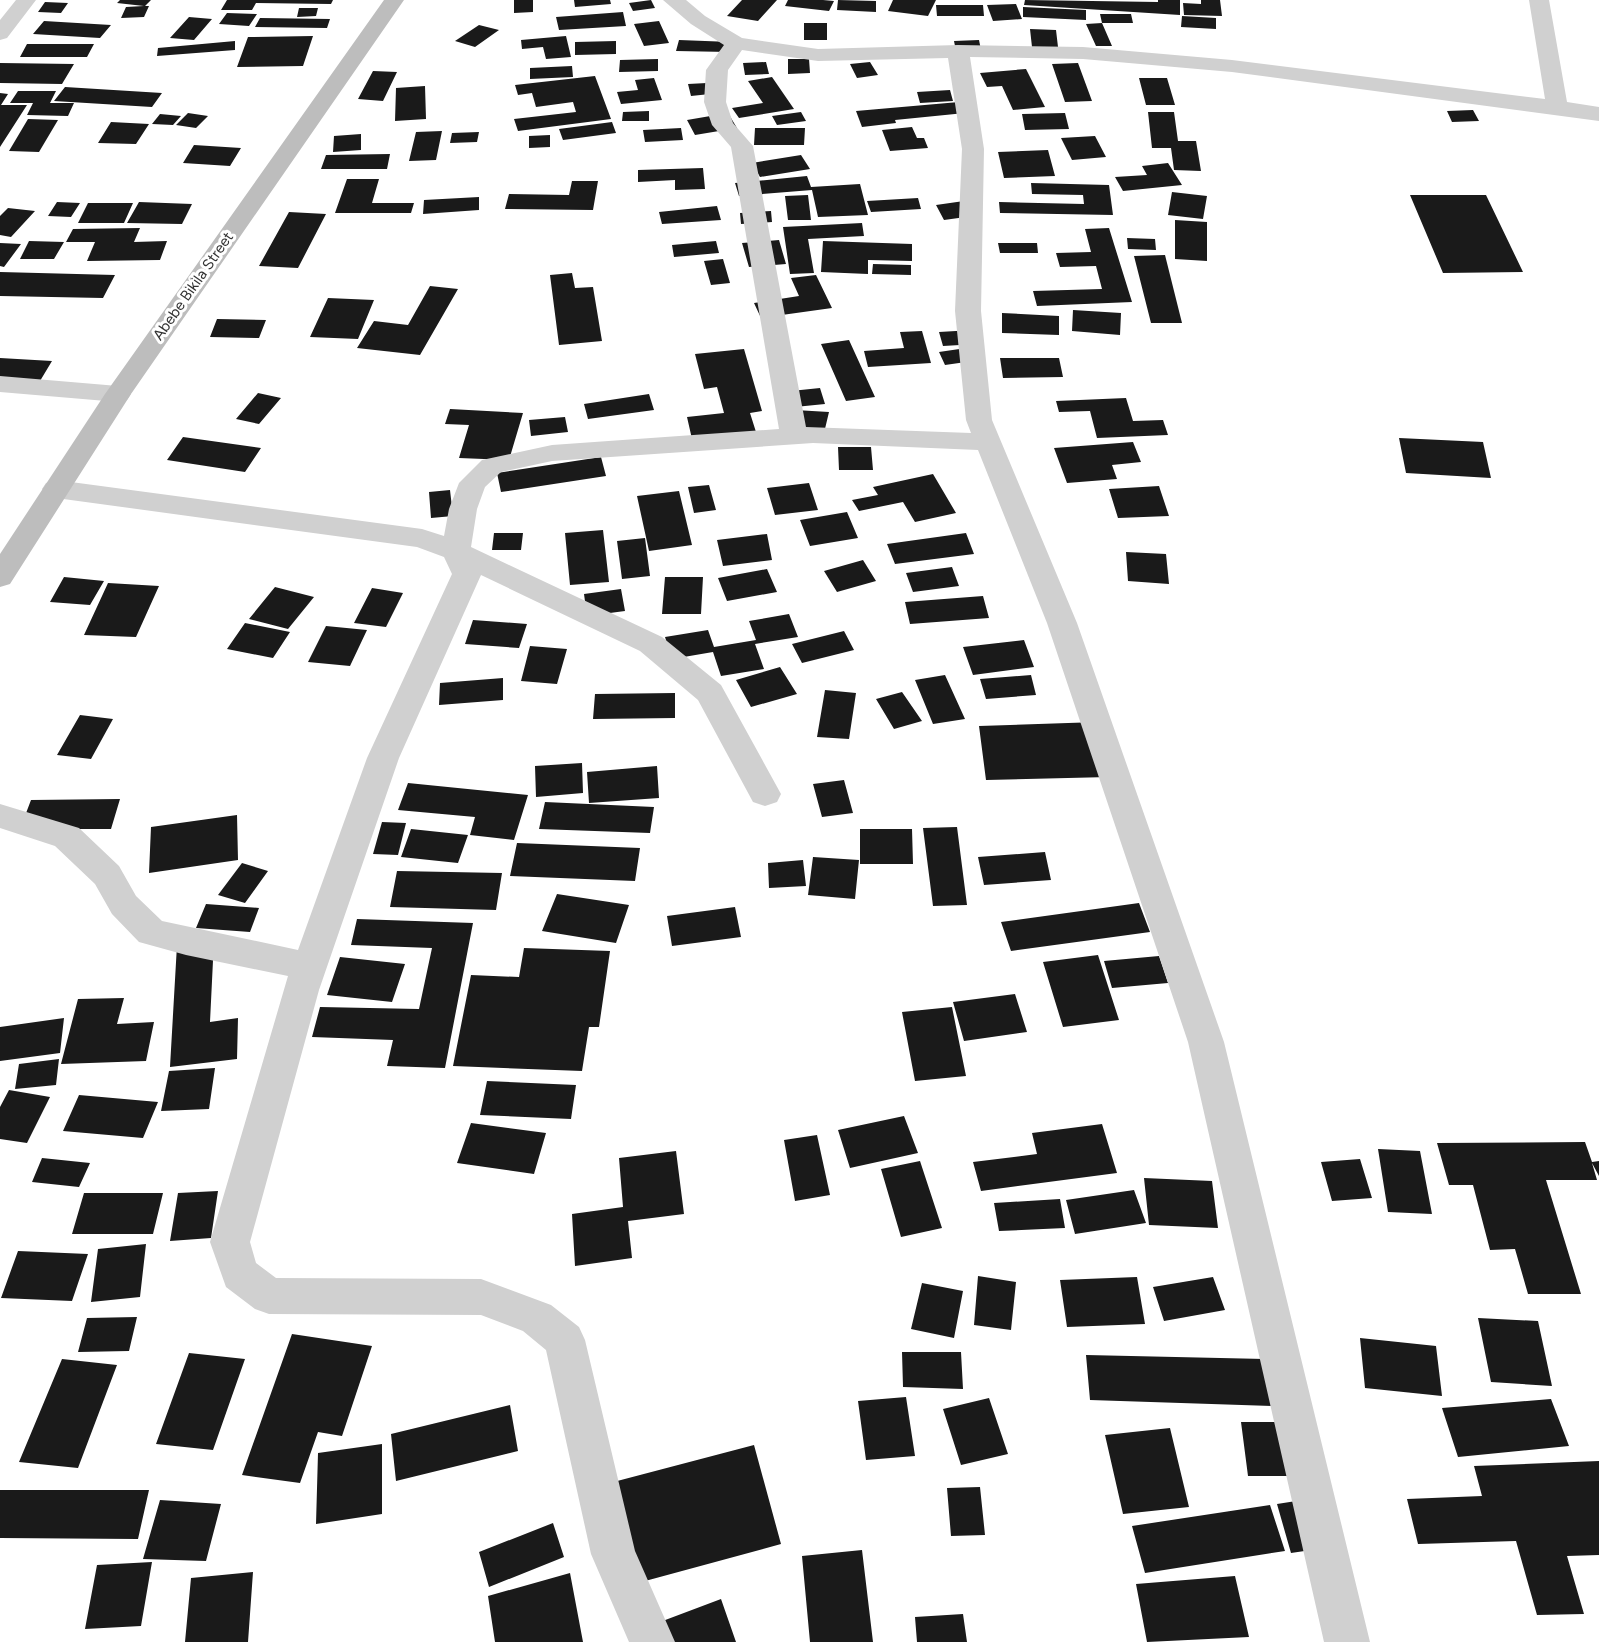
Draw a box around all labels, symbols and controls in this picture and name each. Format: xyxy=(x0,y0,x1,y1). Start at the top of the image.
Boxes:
street label: Abebe Bikila Street xyxy=(149,228,237,344)

